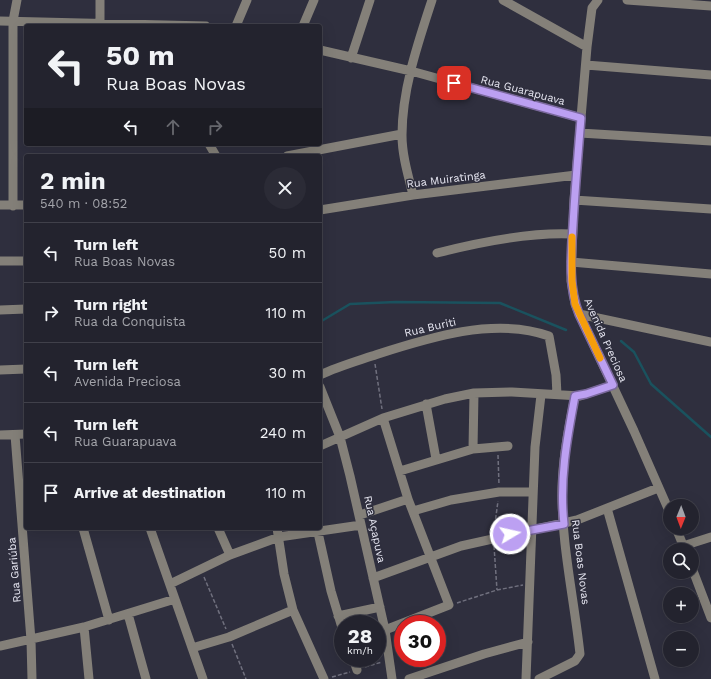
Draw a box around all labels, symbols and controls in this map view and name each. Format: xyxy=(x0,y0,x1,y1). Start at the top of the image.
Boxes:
text: 50 m xyxy=(106,39,175,72)
icon: left xyxy=(40,40,92,92)
pin xyxy=(437,66,471,100)
icon: arrive xyxy=(443,72,465,94)
text: Rua Boas Novas xyxy=(106,73,246,94)
street label: Rua Guarapuava xyxy=(479,73,566,108)
icon: left xyxy=(120,116,142,138)
icon: ahead xyxy=(162,116,184,138)
icon: right xyxy=(204,116,226,138)
text: 2 min xyxy=(40,167,106,195)
button: close xyxy=(264,167,306,209)
street label: Rua Muiratinga xyxy=(406,168,486,191)
text: 540 m · 08:52 xyxy=(40,196,127,211)
text: Turn left xyxy=(74,236,138,254)
icon: left xyxy=(40,242,62,264)
text: 50 m xyxy=(269,244,306,262)
text: Rua Boas Novas xyxy=(74,254,175,269)
text: Turn right xyxy=(74,296,147,314)
street label: Avenida Preciosa xyxy=(581,296,630,384)
icon: right xyxy=(40,302,62,324)
text: 110 m xyxy=(266,304,306,322)
text: Rua da Conquista xyxy=(74,314,186,329)
street label: Rua Buriti xyxy=(403,315,457,340)
text: Turn left xyxy=(74,356,138,374)
icon: left xyxy=(40,362,62,384)
text: 30 m xyxy=(269,364,306,382)
text: Avenida Preciosa xyxy=(74,374,181,389)
text: Turn left xyxy=(74,416,138,434)
icon: left xyxy=(40,422,62,444)
text: 240 m xyxy=(260,424,306,442)
text: Rua Guarapuava xyxy=(74,434,177,449)
icon: arrive xyxy=(40,482,62,504)
text: Arrive at destination xyxy=(74,484,226,502)
text: 110 m xyxy=(266,484,306,502)
street label: Rua Açapuva xyxy=(361,494,388,564)
north arrow xyxy=(663,499,699,535)
map controls xyxy=(663,499,699,667)
position arrow xyxy=(489,513,531,555)
street label: Rua Boas Novas xyxy=(569,519,592,605)
street label: Rua Gariúba xyxy=(5,537,24,603)
button: search xyxy=(663,543,699,579)
button: + xyxy=(663,587,699,623)
speed limit sign: 30 xyxy=(394,615,446,667)
text: 28 xyxy=(348,624,372,648)
button: − xyxy=(663,631,699,667)
text: km/h xyxy=(347,645,373,656)

